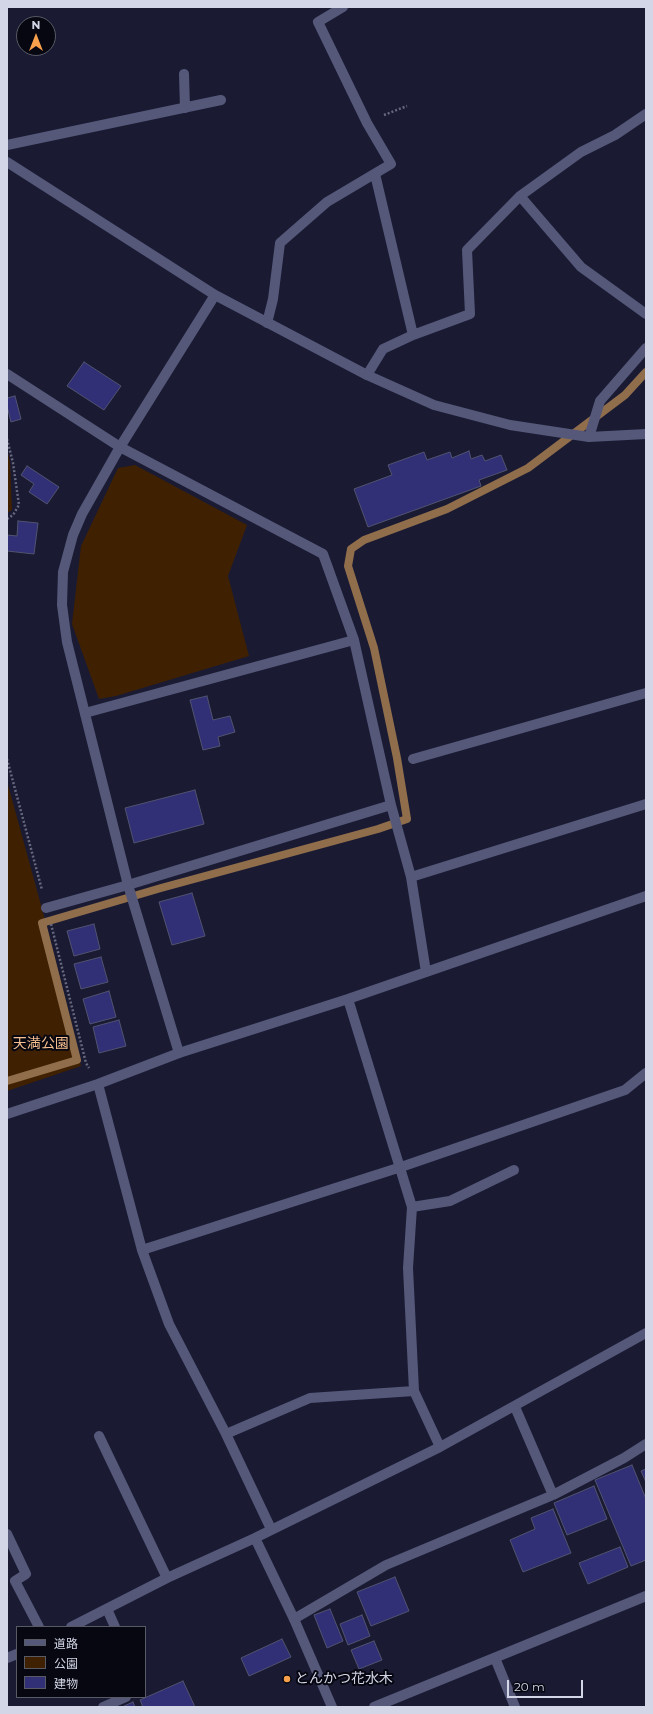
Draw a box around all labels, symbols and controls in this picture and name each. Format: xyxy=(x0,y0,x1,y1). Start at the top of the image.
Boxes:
north arrow xyxy=(16,16,56,56)
text: N xyxy=(32,18,40,32)
park label: 天満公園 xyxy=(13,1036,69,1052)
legend xyxy=(16,1626,146,1698)
text: 道路 xyxy=(54,1636,78,1651)
text: 公園 xyxy=(54,1656,78,1671)
place label: とんかつ花水木 xyxy=(295,1671,393,1687)
scale bar xyxy=(509,1672,585,1698)
marker: とんかつ花水木 xyxy=(282,1674,292,1684)
text: 建物 xyxy=(54,1676,78,1691)
text: 20 m xyxy=(514,1679,545,1694)

